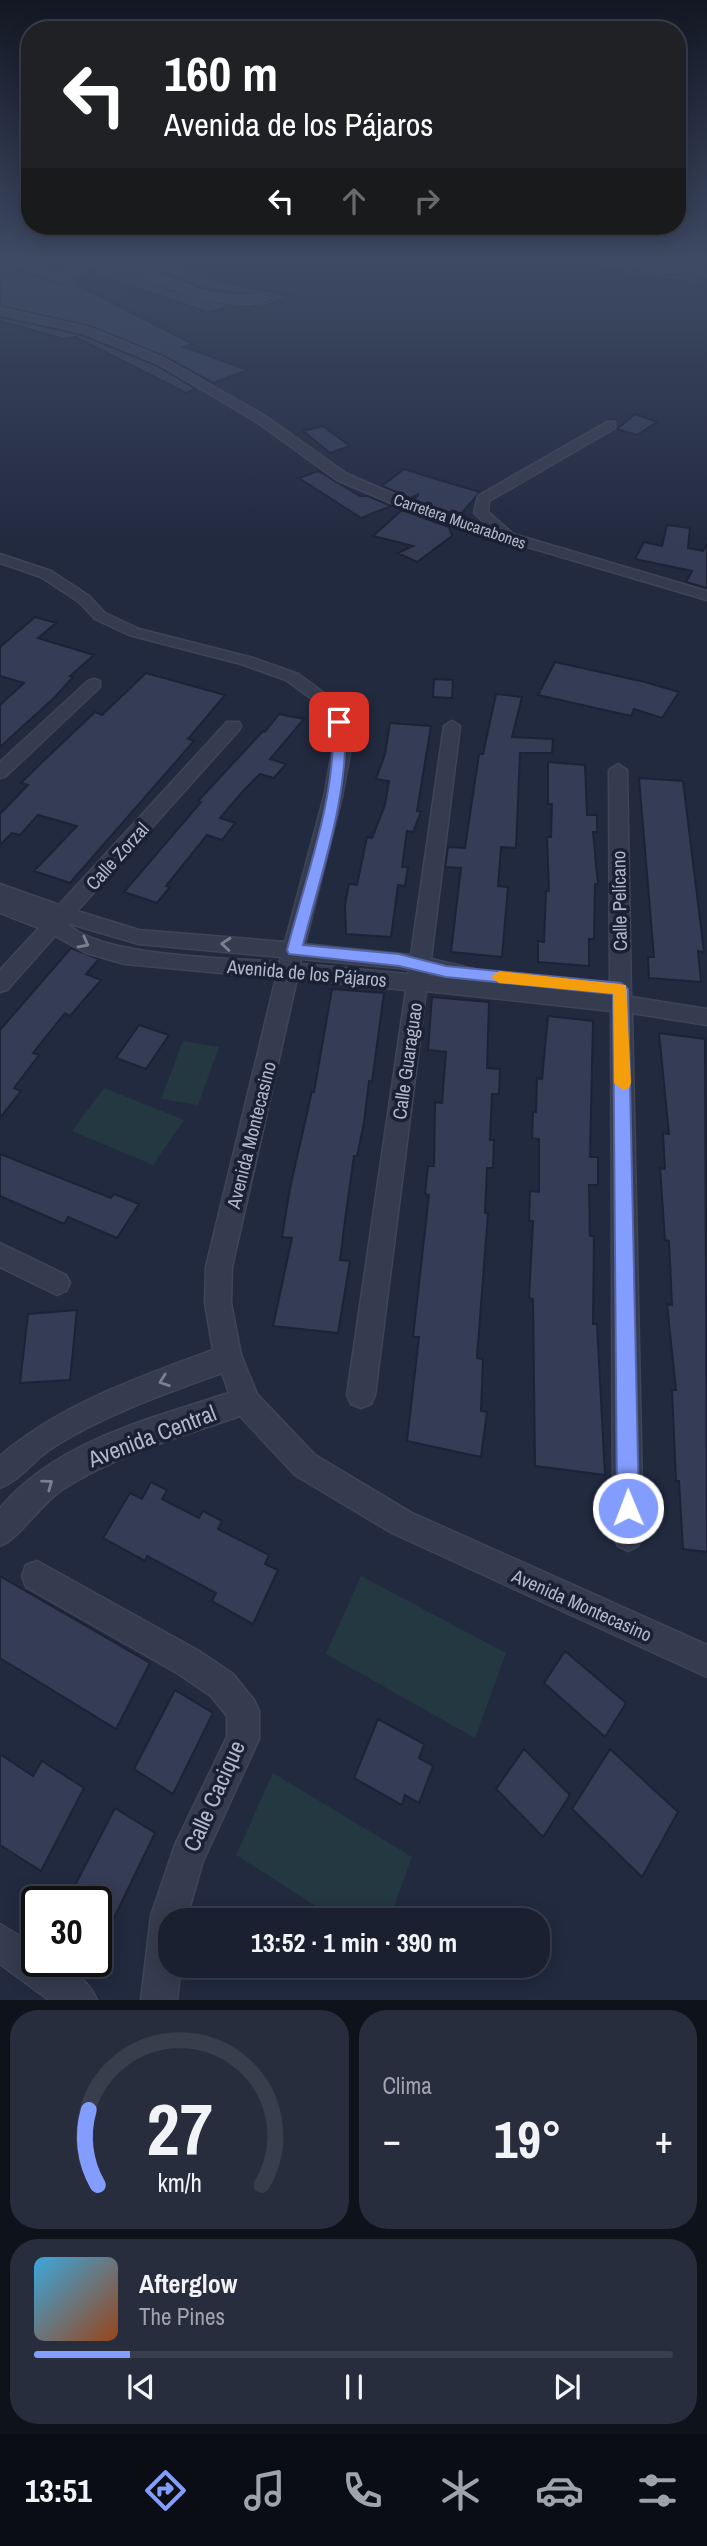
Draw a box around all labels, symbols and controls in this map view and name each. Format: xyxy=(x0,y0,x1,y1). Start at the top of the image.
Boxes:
text: 160 m xyxy=(164,40,278,106)
icon: left xyxy=(49,49,140,140)
text: Avenida de los Pájaros xyxy=(164,103,433,146)
icon: left xyxy=(262,182,300,220)
icon: ahead xyxy=(335,182,373,220)
icon: right xyxy=(408,182,446,220)
street label: Carretera Mucarabones xyxy=(391,488,529,554)
pin xyxy=(309,692,369,752)
icon: arrive xyxy=(320,703,358,741)
street label: Calle Zorzal xyxy=(80,816,154,896)
street label: Calle Pelícano xyxy=(605,851,633,951)
one-way arrow xyxy=(77,935,90,948)
one-way arrow xyxy=(221,937,232,952)
street label: Avenida de los Pájaros xyxy=(225,953,388,993)
street label: Calle Guaraguao xyxy=(386,1001,428,1121)
street label: Avenida Montecasino xyxy=(220,1059,282,1212)
one-way arrow xyxy=(159,1373,171,1387)
street label: Avenida Central xyxy=(82,1397,220,1475)
position arrow xyxy=(591,1471,665,1545)
one-way arrow xyxy=(41,1480,53,1492)
street label: Avenida Montecasino xyxy=(507,1562,656,1647)
street label: Calle Cacique xyxy=(175,1735,252,1856)
speed limit sign: 30 xyxy=(21,1886,112,1977)
text: 13:52 · 1 min · 390 m xyxy=(251,1925,457,1960)
text: Clima xyxy=(383,2070,432,2101)
text: 27 xyxy=(146,2081,212,2179)
text: 19° xyxy=(494,2104,562,2174)
text: − xyxy=(383,2114,401,2165)
text: + xyxy=(655,2114,673,2165)
text: km/h xyxy=(157,2166,201,2200)
text: Afterglow xyxy=(139,2266,237,2301)
text: The Pines xyxy=(139,2301,225,2332)
icon: previous xyxy=(122,2368,160,2406)
icon: pause xyxy=(335,2368,373,2406)
icon: next xyxy=(548,2368,586,2406)
icon: directions xyxy=(141,2466,190,2515)
icon: music xyxy=(240,2466,289,2515)
icon: phone xyxy=(338,2466,387,2515)
icon: climate xyxy=(436,2466,485,2515)
icon: car xyxy=(535,2466,584,2515)
icon: filters xyxy=(633,2466,682,2515)
text: 13:51 xyxy=(25,2469,92,2512)

